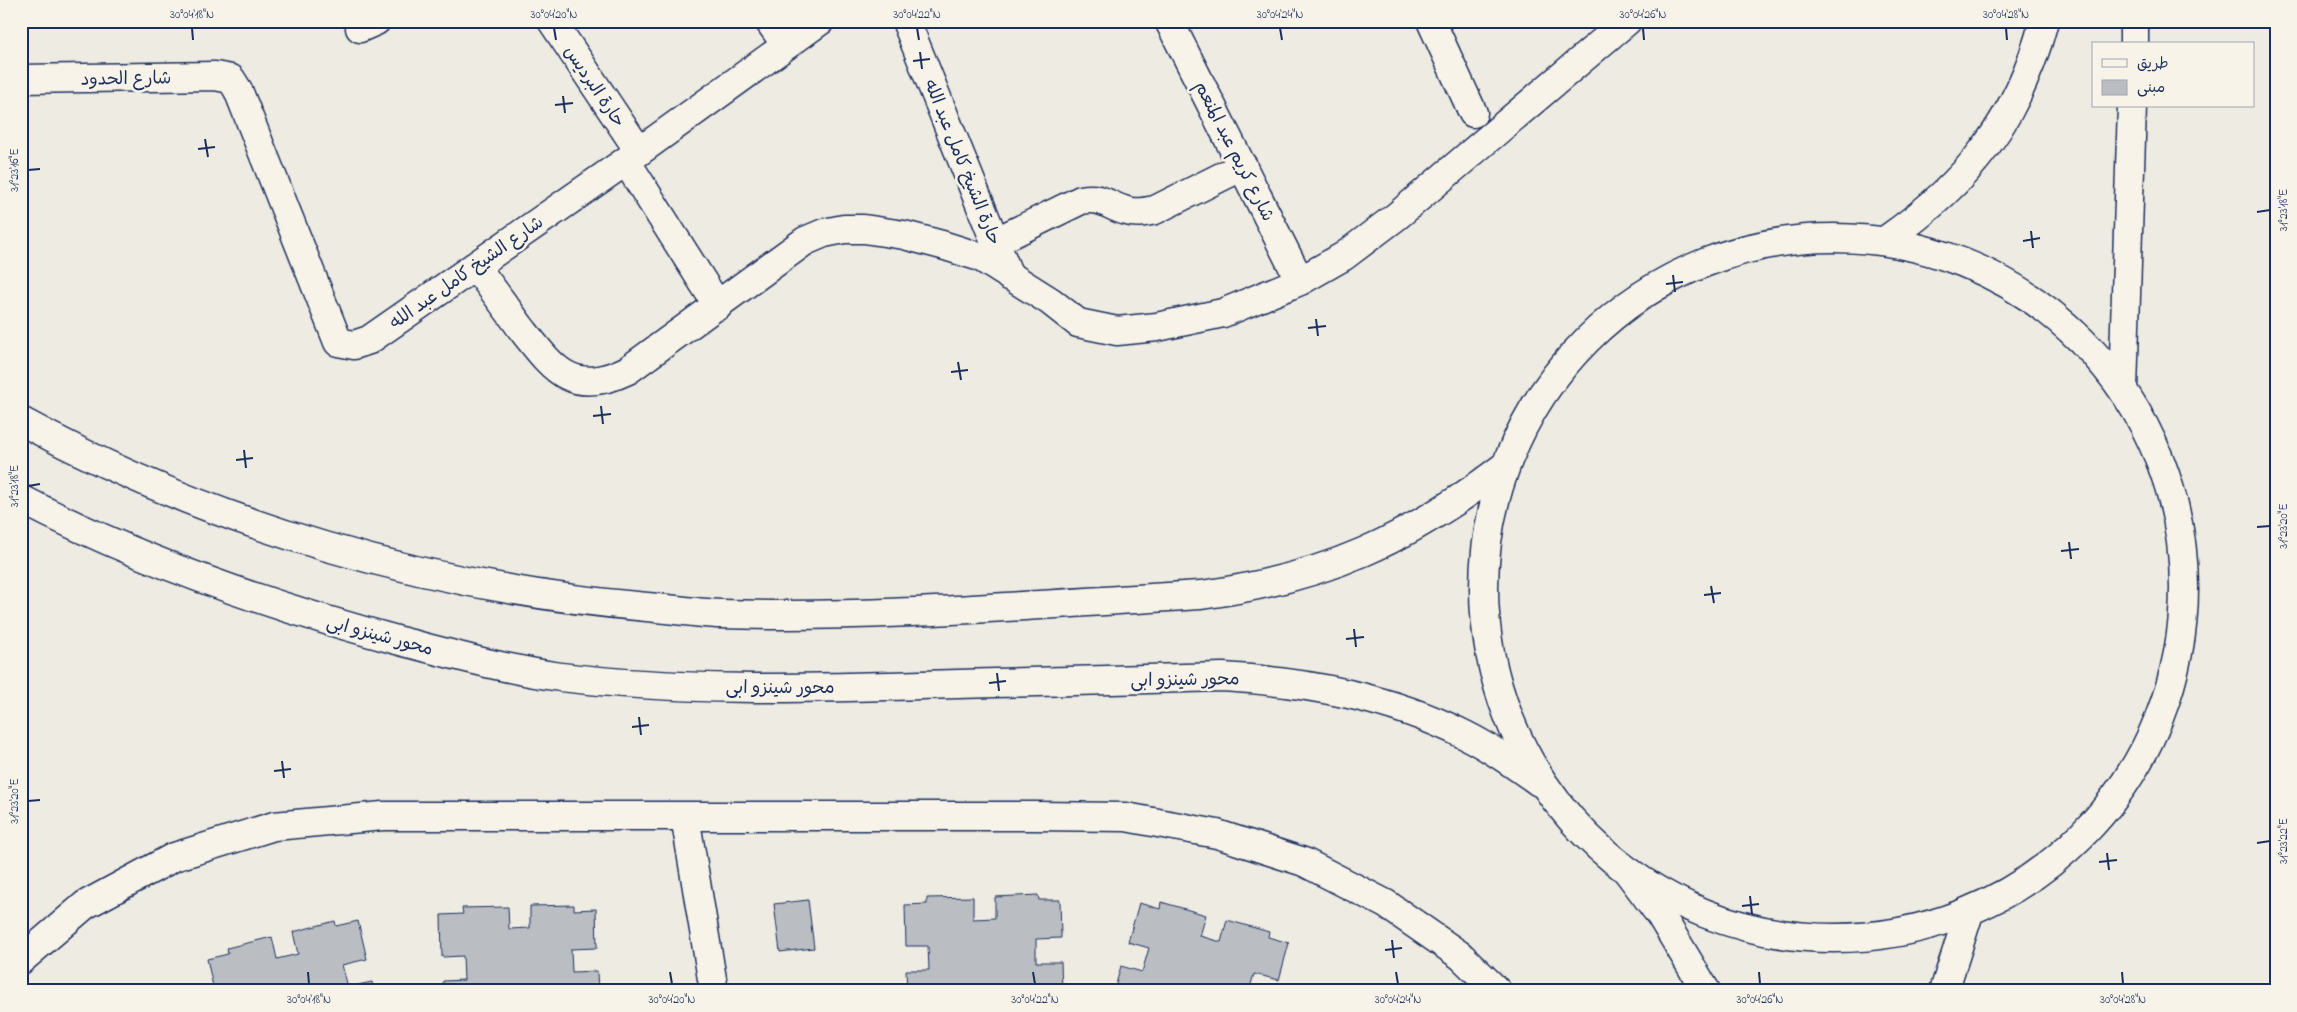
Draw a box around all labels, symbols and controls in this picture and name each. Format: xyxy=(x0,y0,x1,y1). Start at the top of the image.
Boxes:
text: 30°04'18"N xyxy=(170,6,214,24)
text: 30°04'20"N xyxy=(531,6,577,24)
text: 30°04'22"N xyxy=(893,6,941,24)
text: 30°04'24"N xyxy=(1257,6,1303,24)
text: 30°04'26"N xyxy=(1620,6,1666,24)
text: 30°04'28"N xyxy=(1983,6,2029,24)
street label: حارة البرديس xyxy=(556,41,630,133)
legend xyxy=(2092,42,2254,108)
text: طريق xyxy=(2137,53,2169,75)
street label: شارع الحدود xyxy=(81,66,172,94)
street label: حارة الشيخ كامل عبد الله xyxy=(916,76,1006,250)
street label: شارع كريم عبد المنعم xyxy=(1187,77,1280,227)
text: مبنى xyxy=(2137,77,2165,99)
text: 31°23'16"E xyxy=(6,148,24,192)
text: 31°23'18"E xyxy=(2275,189,2293,231)
street label: شارع الشيخ كامل عبد الله xyxy=(385,211,549,337)
text: 31°23'18"E xyxy=(6,465,24,507)
text: 31°23'20"E xyxy=(2275,503,2293,549)
street label: محور شينزو ابى xyxy=(323,610,436,664)
street label: محور شينزو ابى xyxy=(1130,667,1240,695)
street label: محور شينزو ابى xyxy=(725,676,835,702)
text: 31°23'20"E xyxy=(6,778,24,824)
text: 31°23'22"E xyxy=(2275,818,2293,864)
text: 30°04'18"N xyxy=(287,991,331,1009)
text: 30°04'20"N xyxy=(649,991,695,1009)
text: 30°04'22"N xyxy=(1011,991,1059,1009)
text: 30°04'24"N xyxy=(1375,991,1421,1009)
text: 30°04'26"N xyxy=(1737,991,1783,1009)
text: 30°04'28"N xyxy=(2100,991,2146,1009)

